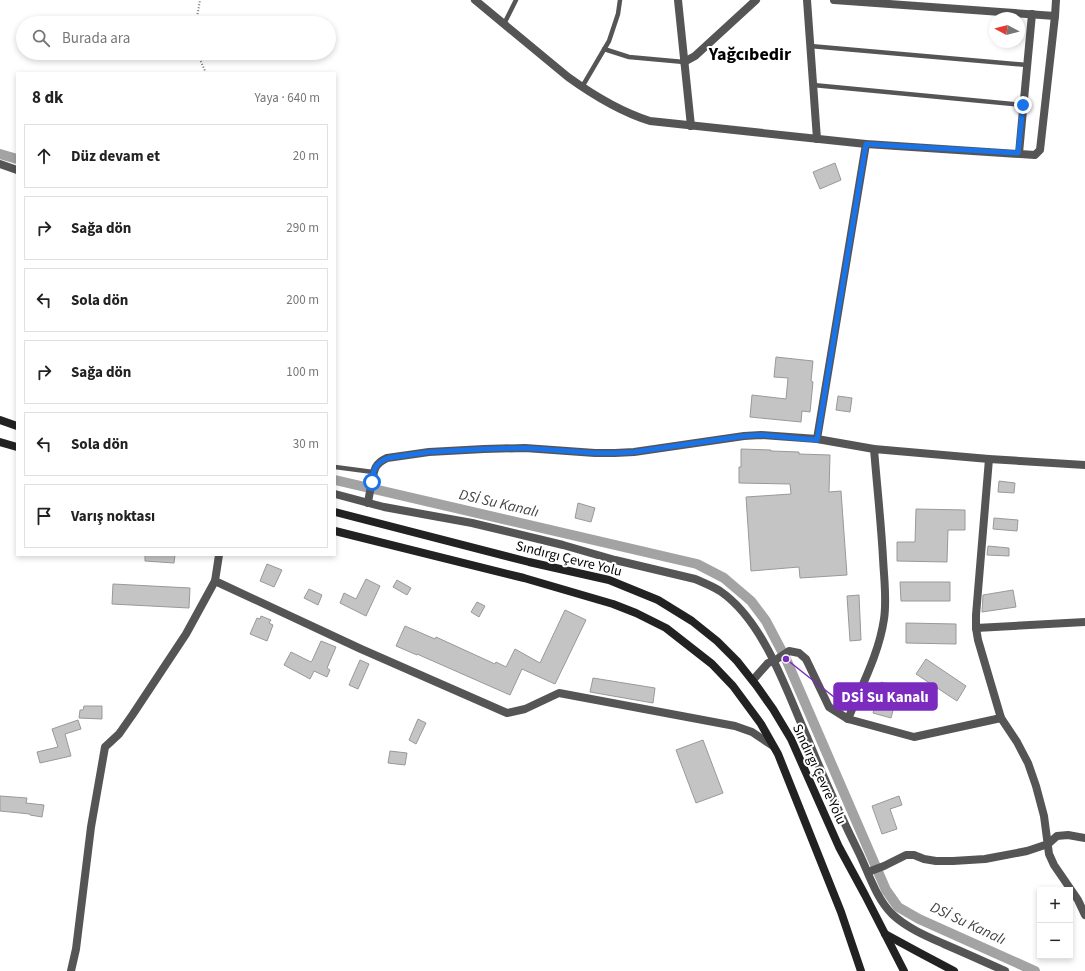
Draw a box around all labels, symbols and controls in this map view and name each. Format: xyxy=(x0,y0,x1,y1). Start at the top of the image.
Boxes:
north arrow xyxy=(989,12,1025,48)
search box xyxy=(16,16,336,60)
icon: search xyxy=(30,27,52,49)
text: Burada ara xyxy=(62,28,130,49)
district label: Yağcıbedir xyxy=(708,42,792,67)
text: 8 dk xyxy=(32,86,63,110)
text: Yaya · 640 m xyxy=(255,89,320,107)
route end xyxy=(1014,96,1032,114)
icon: ahead xyxy=(33,145,55,167)
text: Düz devam et xyxy=(71,146,160,167)
text: 20 m xyxy=(293,147,319,165)
icon: right xyxy=(33,217,55,239)
text: Sağa dön xyxy=(71,218,131,239)
text: 290 m xyxy=(286,219,319,237)
icon: left xyxy=(33,289,55,311)
text: Sola dön xyxy=(71,290,128,311)
text: 200 m xyxy=(286,291,319,309)
icon: right xyxy=(33,361,55,383)
text: Sağa dön xyxy=(71,362,131,383)
text: 100 m xyxy=(286,363,319,381)
icon: left xyxy=(33,433,55,455)
text: Sola dön xyxy=(71,434,128,455)
text: 30 m xyxy=(293,435,319,453)
route start xyxy=(363,473,381,491)
water label: DSİ Su Kanalı xyxy=(457,484,541,523)
icon: arrive xyxy=(33,505,55,527)
text: Varış noktası xyxy=(71,506,155,527)
street label: Sındırgı Çevre Yolu xyxy=(514,536,624,582)
callout: DSİ Su Kanalı xyxy=(834,683,937,710)
text: DSİ Su Kanalı xyxy=(841,687,929,708)
street label: Sındırgı Çevre Yolu xyxy=(787,721,851,828)
map controls xyxy=(1037,887,1073,959)
button: + xyxy=(1037,887,1073,923)
water label: DSİ Su Kanalı xyxy=(927,897,1009,950)
button: − xyxy=(1037,923,1073,959)

